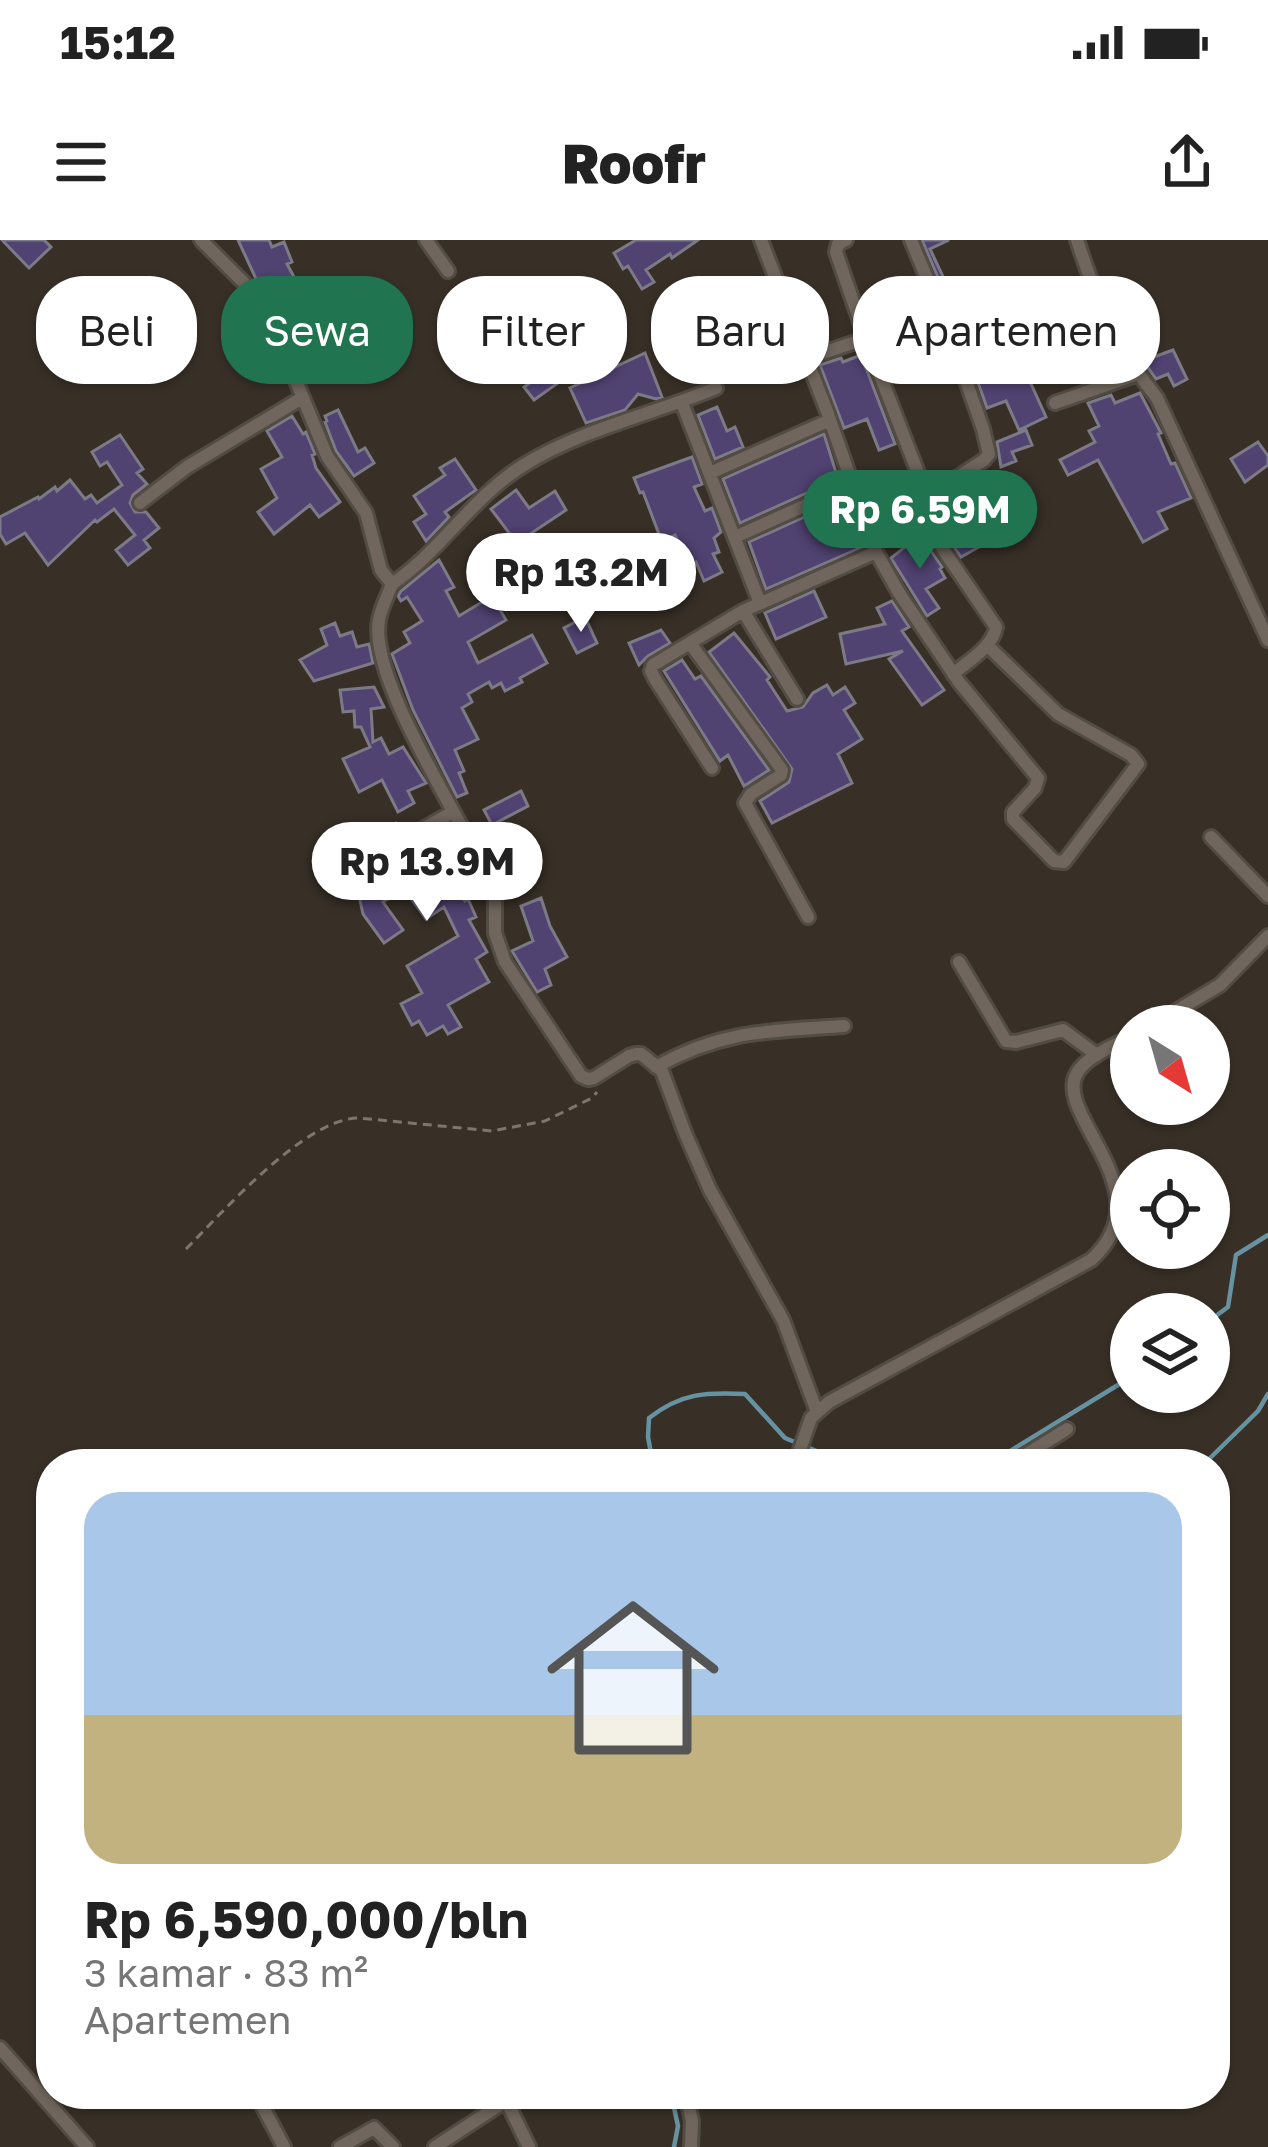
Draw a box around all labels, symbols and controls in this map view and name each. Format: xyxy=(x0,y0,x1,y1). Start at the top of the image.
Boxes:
text: 15:12 xyxy=(60,15,176,69)
icon: menu xyxy=(48,129,114,195)
icon: share xyxy=(1154,129,1220,195)
text: Roofr xyxy=(562,130,706,195)
chip: Beli xyxy=(36,276,197,384)
chip: Sewa xyxy=(221,276,413,384)
chip: Filter xyxy=(437,276,627,384)
chip: Baru xyxy=(651,276,829,384)
chip: Apartemen xyxy=(853,276,1160,384)
pin: Rp 6.59M xyxy=(796,470,1044,572)
text: Rp 6.59M xyxy=(829,485,1011,532)
pin: Rp 13.2M xyxy=(457,533,705,635)
text: Rp 13.2M xyxy=(493,548,669,595)
pin: Rp 13.9M xyxy=(303,822,551,924)
text: Rp 13.9M xyxy=(339,837,515,884)
north arrow xyxy=(1110,1005,1230,1125)
map controls xyxy=(1110,1005,1230,1413)
button: locate xyxy=(1110,1149,1230,1269)
button: layers xyxy=(1110,1293,1230,1413)
icon: home xyxy=(525,1570,741,1786)
text: Rp 6,590,000/bln xyxy=(84,1888,528,1949)
text: 3 kamar · 83 m² xyxy=(84,1949,368,1996)
text: Apartemen xyxy=(84,1996,291,2043)

